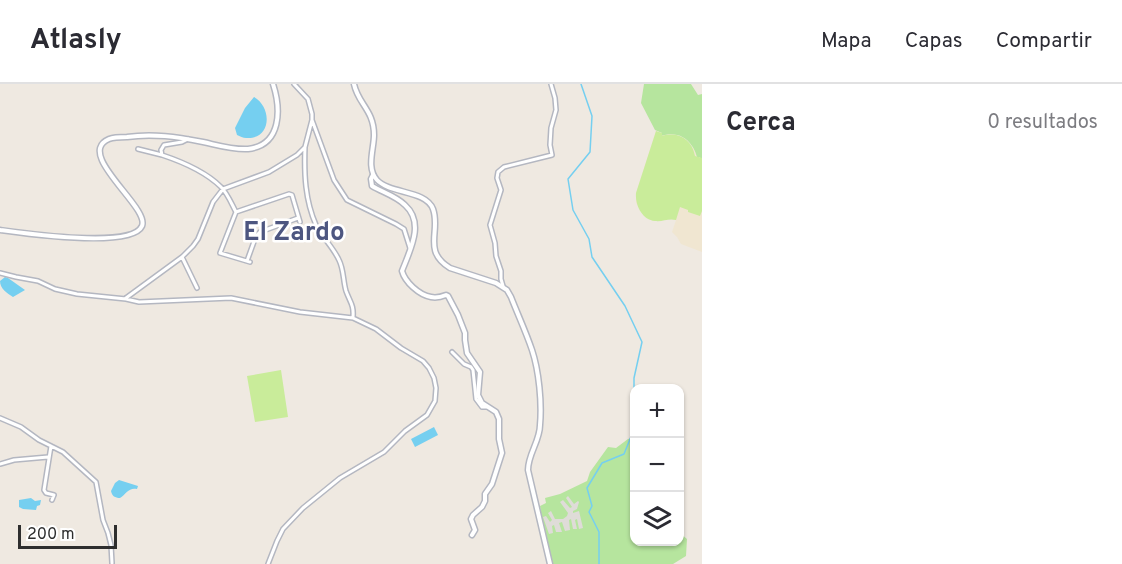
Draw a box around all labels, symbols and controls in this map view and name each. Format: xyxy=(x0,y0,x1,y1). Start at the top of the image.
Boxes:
text: Atlasly xyxy=(30,23,122,59)
text: Mapa xyxy=(821,28,872,55)
text: Capas xyxy=(905,28,963,55)
text: Compartir xyxy=(996,28,1092,55)
text: Cerca xyxy=(726,107,796,140)
text: 0 resultados xyxy=(987,110,1098,136)
district label: El Zardo xyxy=(243,217,345,250)
map controls xyxy=(630,384,684,546)
button: + xyxy=(630,384,684,438)
button: − xyxy=(630,438,684,492)
button: layers xyxy=(630,492,684,546)
scale bar xyxy=(18,522,117,550)
text: 200 m xyxy=(27,525,75,545)

